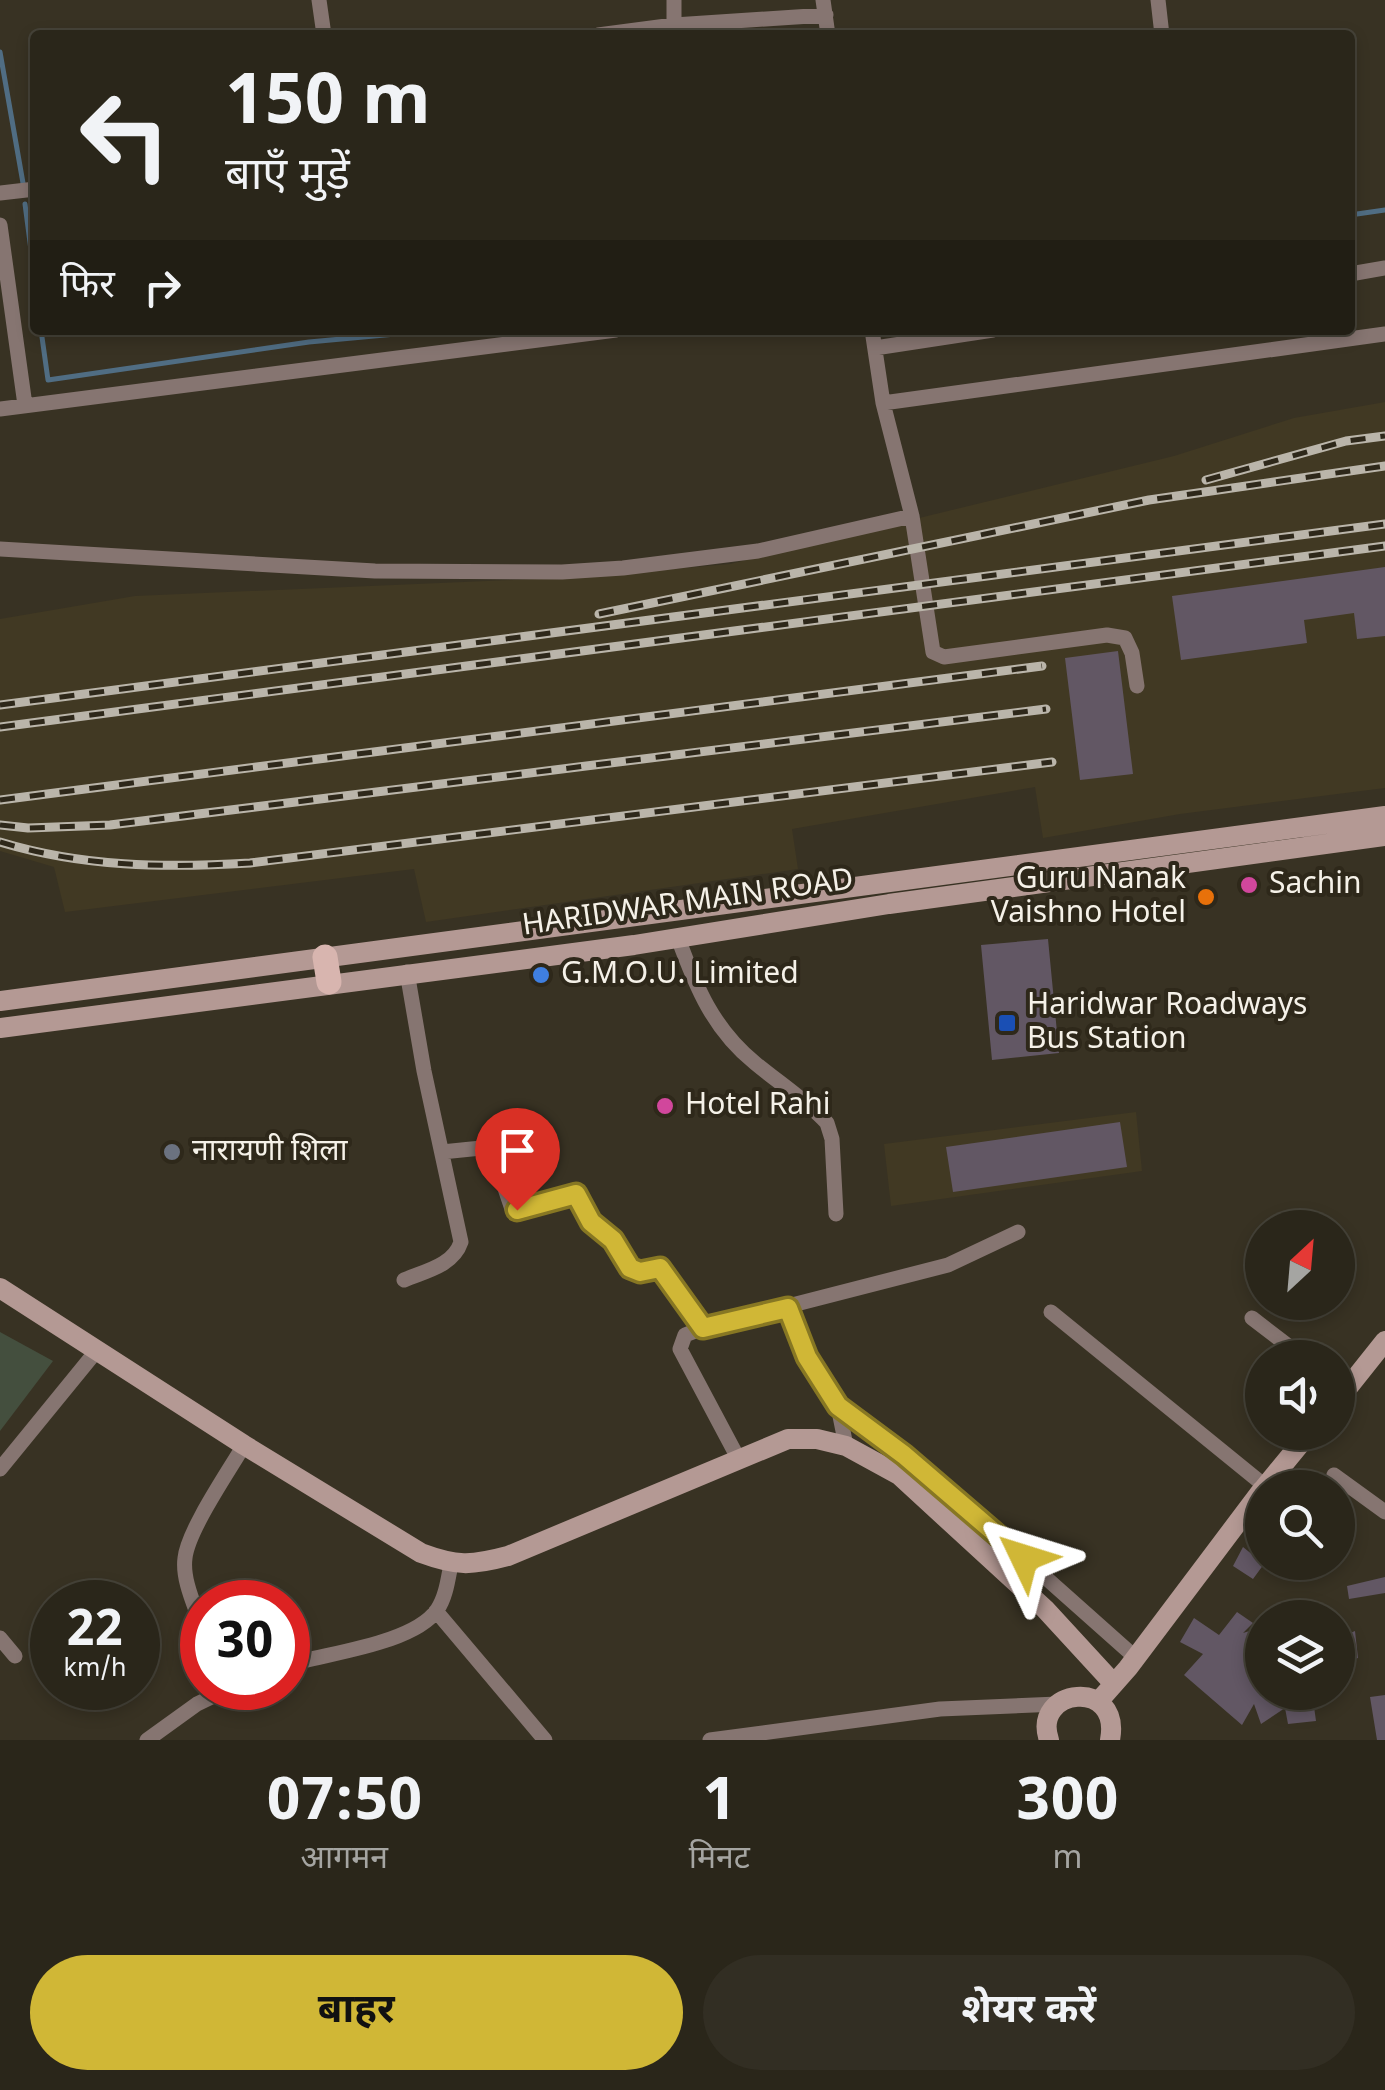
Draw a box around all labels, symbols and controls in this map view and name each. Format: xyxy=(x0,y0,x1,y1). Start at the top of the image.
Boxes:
text: 150 m xyxy=(225,60,431,152)
icon: left xyxy=(60,70,190,200)
text: बाएँ मुड़ें xyxy=(225,149,350,207)
icon: right xyxy=(135,260,190,315)
text: फिर xyxy=(60,263,115,313)
street label: HARIDWAR MAIN ROAD xyxy=(520,861,856,947)
place label: Guru Nanak Vaishno Hotel xyxy=(991,861,1186,934)
place label: Sachin xyxy=(1269,866,1362,905)
marker: Sachin xyxy=(1238,874,1260,896)
marker: Guru Nanak Vaishno Hotel xyxy=(1195,886,1217,908)
place label: G.M.O.U. Limited xyxy=(561,956,799,995)
marker: G.M.O.U. Limited xyxy=(530,964,552,986)
place label: Haridwar Roadways Bus Station xyxy=(1027,987,1307,1060)
marker: Haridwar Roadways Bus Station xyxy=(996,1012,1018,1034)
place label: Hotel Rahi xyxy=(685,1087,830,1126)
marker: Hotel Rahi xyxy=(654,1095,676,1117)
pin xyxy=(475,1108,560,1211)
icon: arrive xyxy=(490,1123,545,1178)
place label: नारायणी शिला xyxy=(192,1133,349,1172)
marker: नारायणी शिला xyxy=(161,1141,183,1163)
north arrow xyxy=(1245,1210,1355,1320)
map controls xyxy=(1245,1210,1355,1710)
button: sound xyxy=(1245,1340,1355,1450)
button: search xyxy=(1245,1470,1355,1580)
position arrow xyxy=(972,1506,1076,1610)
speed limit sign: 30 xyxy=(180,1580,310,1710)
text: 22 xyxy=(67,1600,123,1665)
button: layers xyxy=(1245,1600,1355,1710)
text: km/h xyxy=(64,1654,126,1686)
text: 07:50 xyxy=(266,1765,422,1843)
text: 1 xyxy=(702,1765,736,1843)
text: 300 xyxy=(1016,1765,1118,1843)
text: आगमन xyxy=(301,1839,388,1881)
text: मिनट xyxy=(689,1839,750,1881)
text: m xyxy=(1052,1839,1082,1881)
button: बाहर xyxy=(30,1955,683,2070)
button: शेयर करें xyxy=(703,1955,1355,2070)

